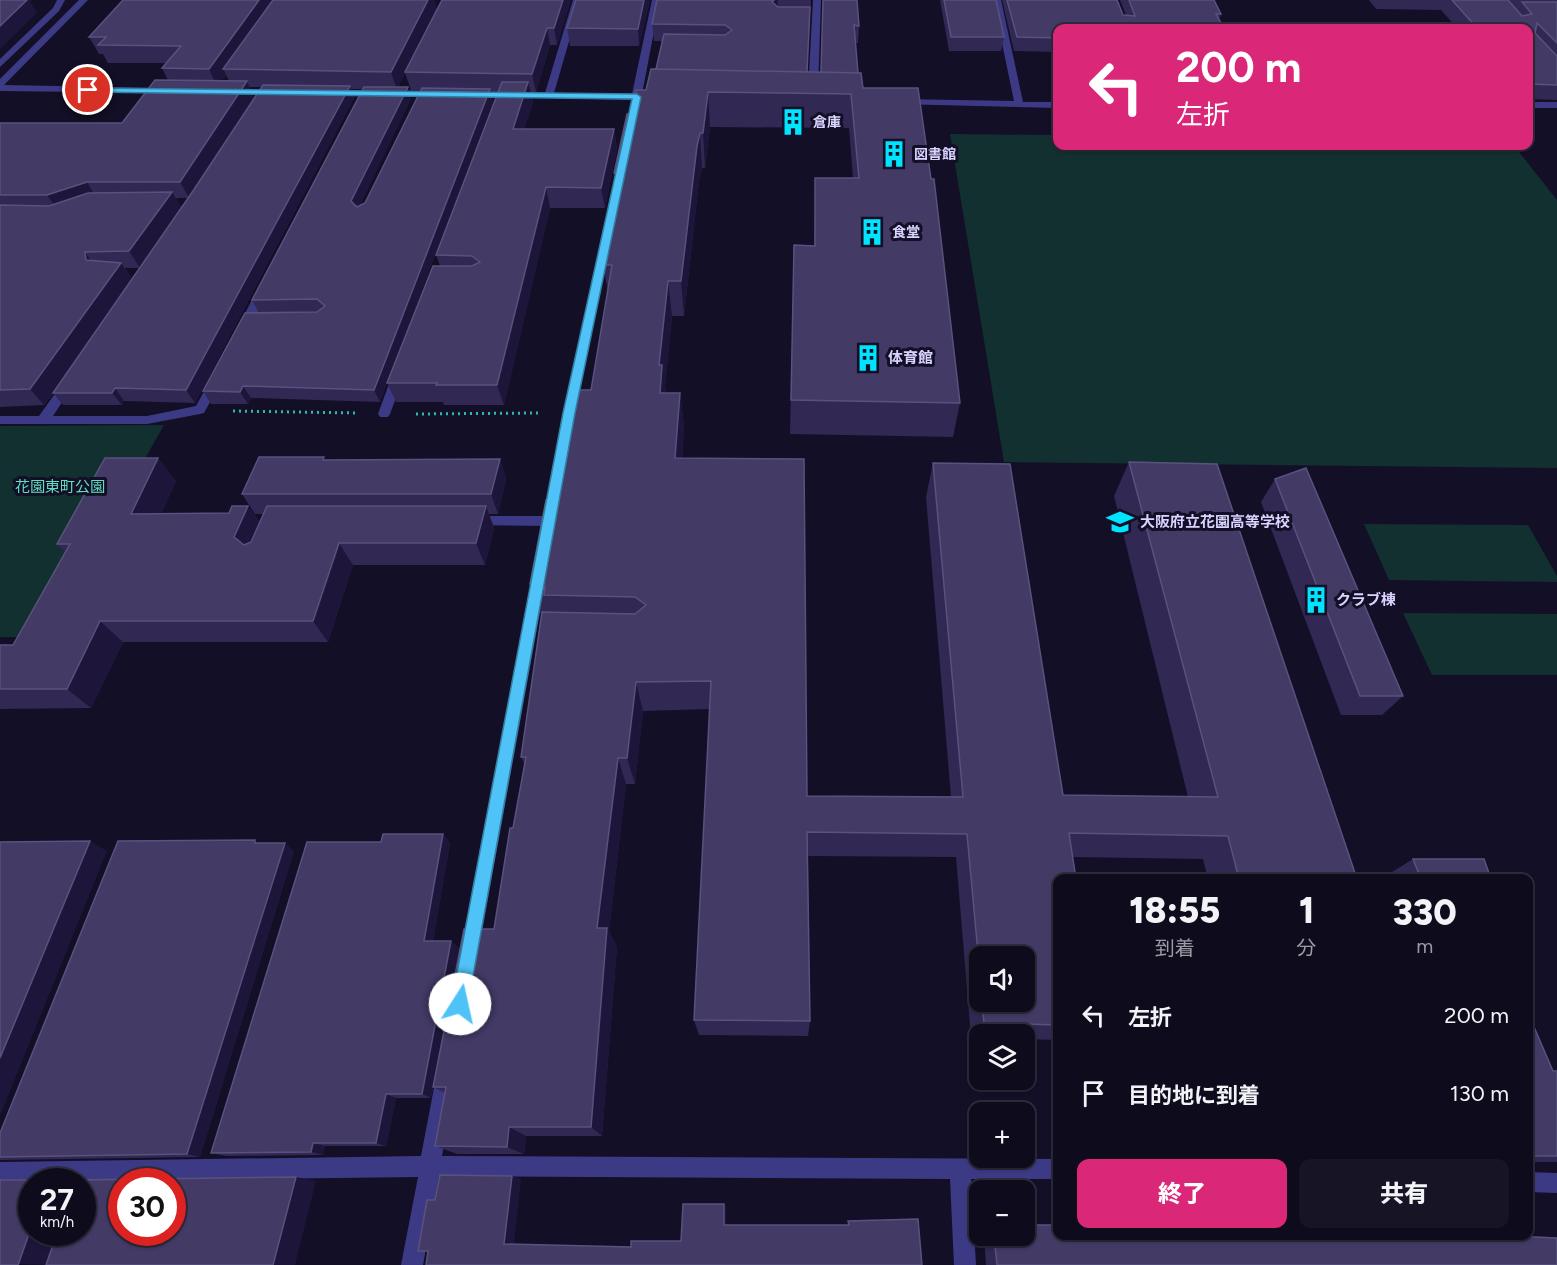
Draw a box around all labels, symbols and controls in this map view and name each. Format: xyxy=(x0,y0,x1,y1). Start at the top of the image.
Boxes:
text: 200 m xyxy=(1176,42,1301,93)
icon: left xyxy=(1077,48,1155,126)
pin xyxy=(62,64,113,115)
icon: arrive xyxy=(71,73,104,106)
text: 左折 xyxy=(1176,98,1230,131)
building icon: 倉庫 xyxy=(778,107,808,137)
place label: 倉庫 xyxy=(813,114,841,131)
building icon: 図書館 xyxy=(879,139,909,169)
place label: 図書館 xyxy=(914,146,956,163)
building icon: 食堂 xyxy=(857,217,887,247)
place label: 食堂 xyxy=(892,224,920,241)
building icon: 体育館 xyxy=(853,343,883,373)
place label: 体育館 xyxy=(888,349,933,367)
park label: 花園東町公園 xyxy=(15,478,105,496)
school or university icon: 大阪府立花園高等学校 xyxy=(1105,507,1135,537)
place label: 大阪府立花園高等学校 xyxy=(1140,513,1290,531)
building icon: クラブ棟 xyxy=(1301,585,1331,615)
place label: クラブ棟 xyxy=(1336,591,1396,609)
text: 18:55 xyxy=(1129,889,1220,932)
text: 1 xyxy=(1299,889,1314,932)
text: 330 xyxy=(1393,891,1457,934)
text: m xyxy=(1416,934,1433,958)
text: 到着 xyxy=(1155,936,1195,960)
text: 分 xyxy=(1297,936,1317,960)
map controls xyxy=(969,946,1035,1246)
button: sound xyxy=(969,946,1035,1012)
position arrow xyxy=(428,972,492,1036)
icon: left xyxy=(1077,999,1110,1032)
text: 200 m xyxy=(1444,1002,1509,1029)
text: 左折 xyxy=(1128,1004,1172,1031)
button: layers xyxy=(969,1024,1035,1090)
icon: arrive xyxy=(1077,1077,1110,1110)
text: 130 m xyxy=(1450,1080,1509,1107)
text: 目的地に到着 xyxy=(1128,1082,1260,1109)
button: + xyxy=(969,1102,1035,1168)
button: 終了 xyxy=(1077,1159,1287,1228)
button: 共有 xyxy=(1299,1159,1509,1228)
speed limit sign: 30 xyxy=(108,1168,186,1246)
button: − xyxy=(969,1180,1035,1246)
text: 27 xyxy=(40,1181,74,1218)
text: km/h xyxy=(40,1213,74,1231)

